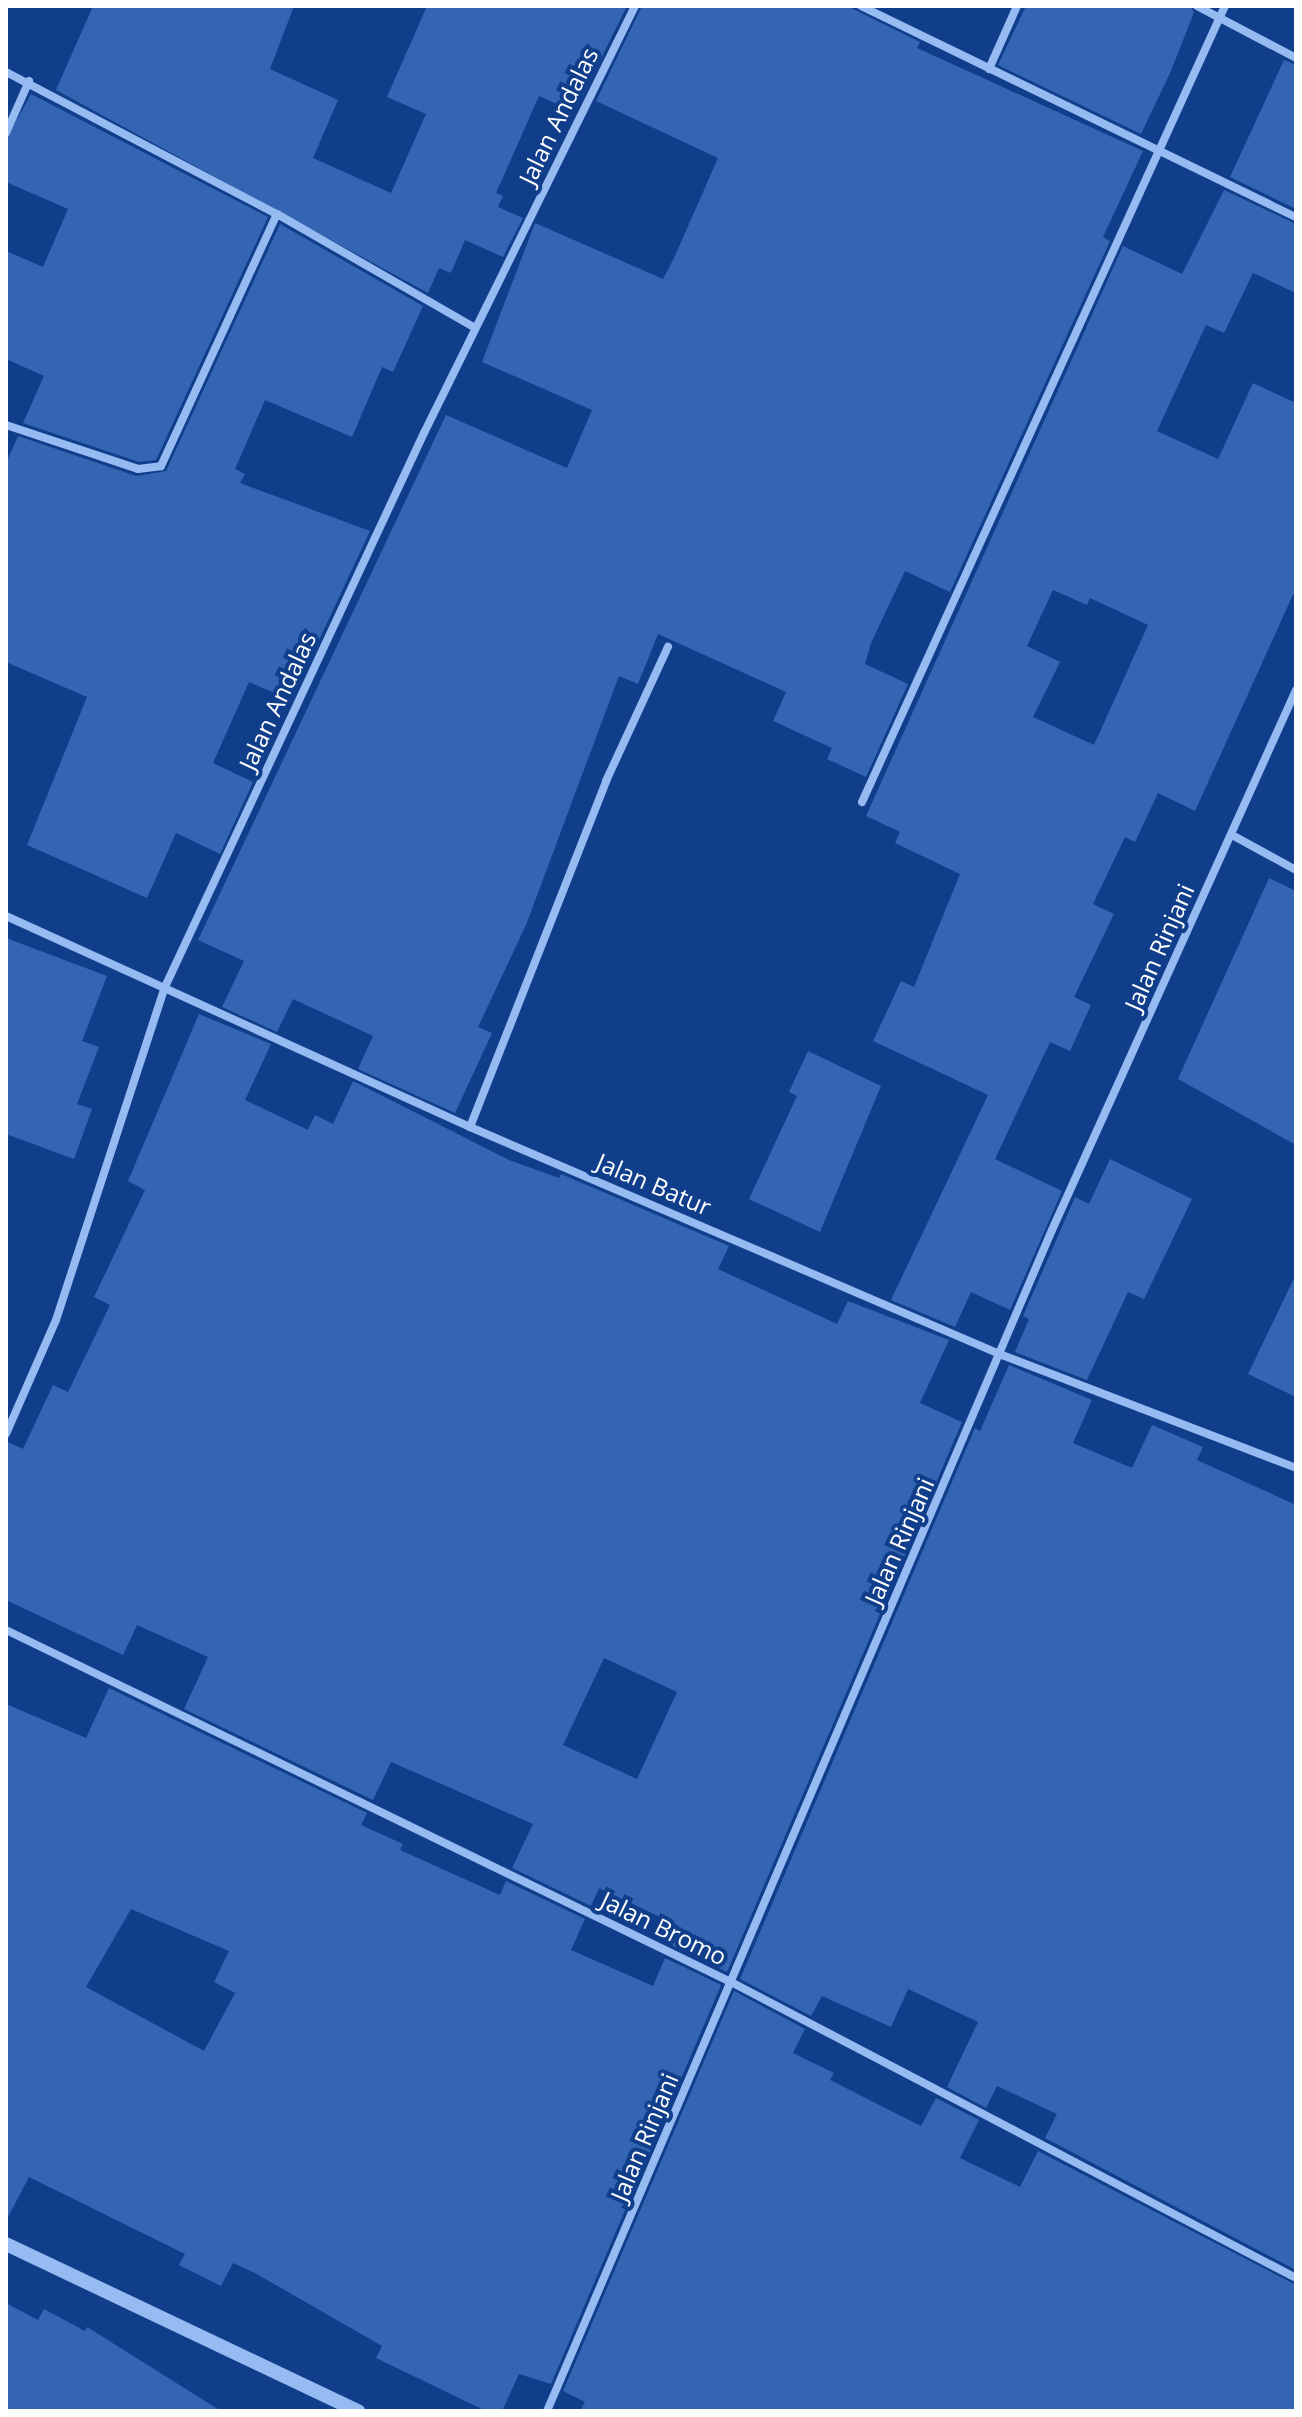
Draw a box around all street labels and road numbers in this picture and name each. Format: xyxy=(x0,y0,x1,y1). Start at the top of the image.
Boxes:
street label: Jalan Andalas xyxy=(512,43,604,189)
street label: Jalan Andalas xyxy=(232,627,322,775)
street label: Jalan Rinjani xyxy=(1118,879,1200,1015)
street label: Jalan Batur xyxy=(592,1147,716,1221)
street label: Jalan Rinjani xyxy=(858,1473,940,1609)
street label: Jalan Bromo xyxy=(596,1885,732,1971)
street label: Jalan Rinjani xyxy=(604,2069,684,2205)

